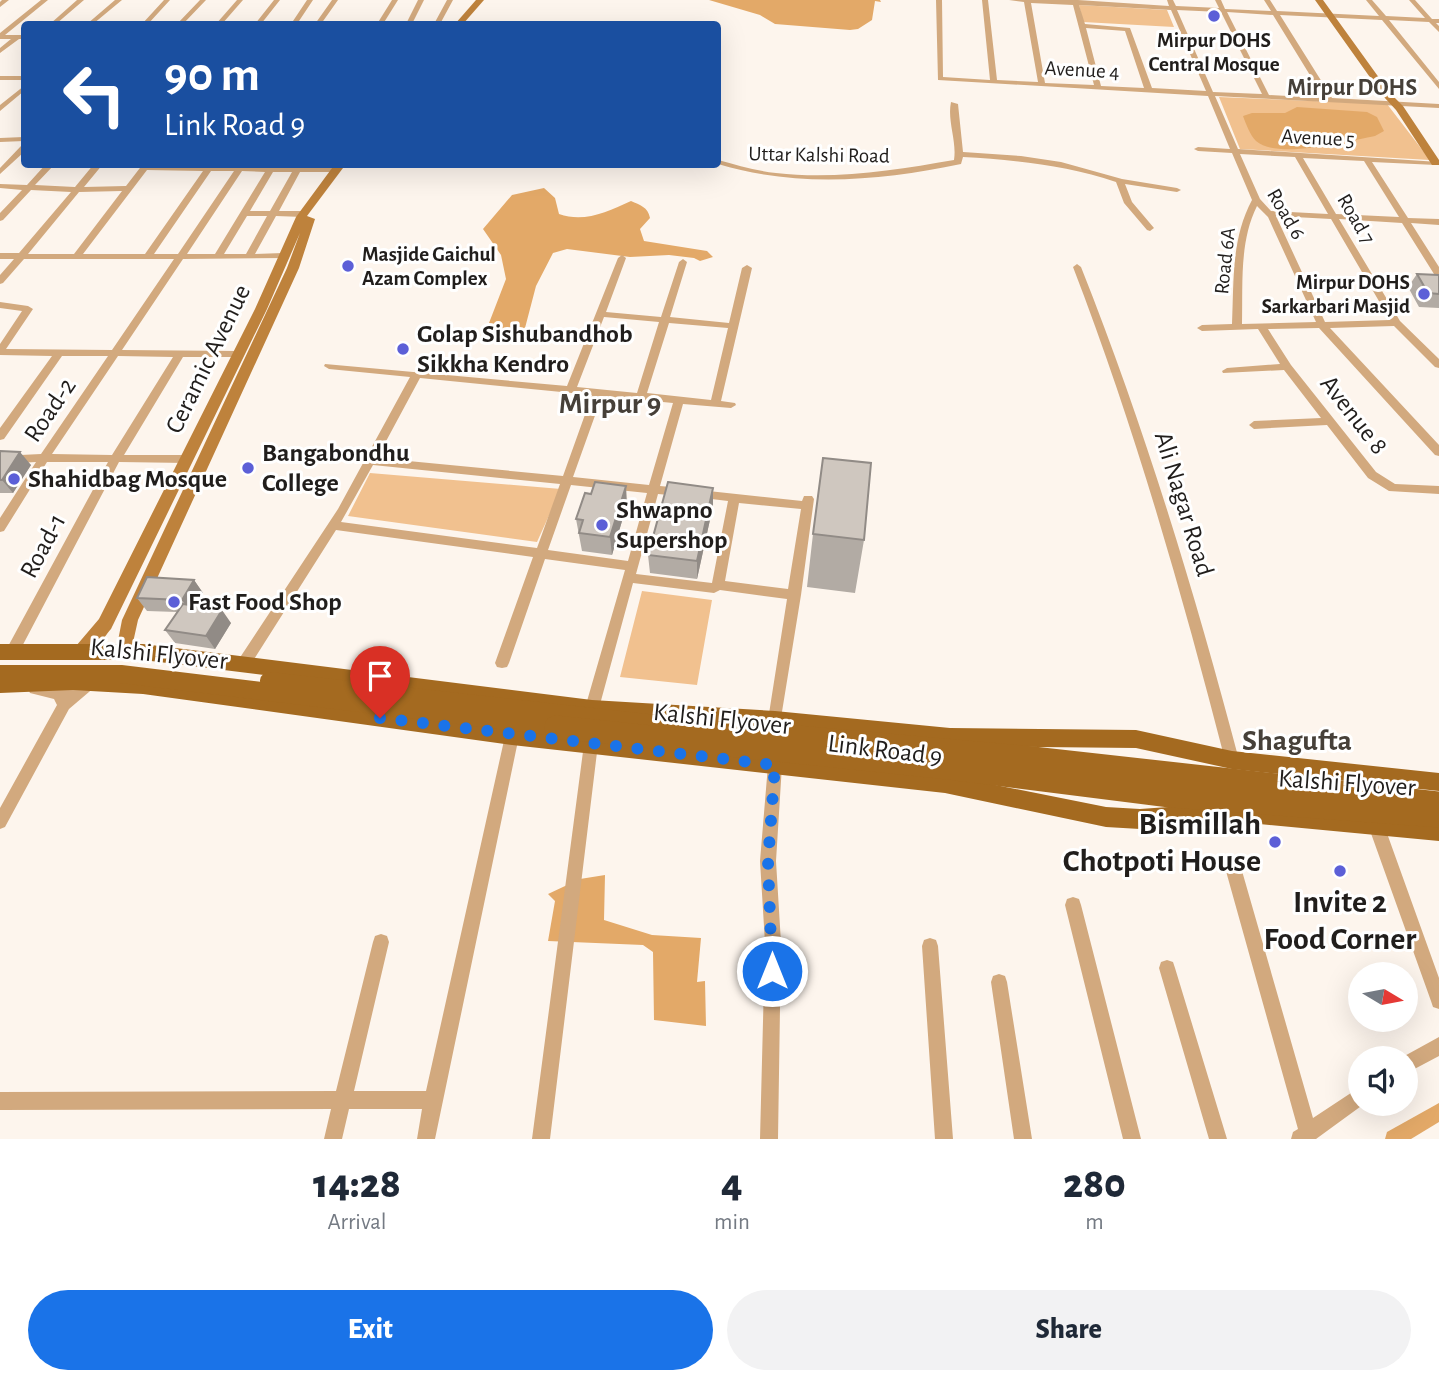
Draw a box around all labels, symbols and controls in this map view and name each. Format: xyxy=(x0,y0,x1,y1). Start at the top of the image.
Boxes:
marker: Mirpur DOHS Central Mosque xyxy=(1206,8,1222,24)
place label: Mirpur DOHS Central Mosque xyxy=(1148,30,1280,75)
icon: left xyxy=(49,49,140,140)
text: 90 m xyxy=(164,51,260,100)
street label: Avenue 4 xyxy=(1044,58,1120,82)
district label: Mirpur DOHS xyxy=(1287,76,1417,100)
text: Link Road 9 xyxy=(164,109,305,141)
street label: Avenue 5 xyxy=(1281,126,1355,150)
street label: Uttar Kalshi Road xyxy=(748,143,890,167)
street label: Road 6 xyxy=(1263,185,1309,243)
street label: Road 7 xyxy=(1333,190,1379,248)
street label: Road 6A xyxy=(1211,226,1239,296)
place label: Masjide Gaichul Azam Complex xyxy=(362,244,496,289)
marker: Masjide Gaichul Azam Complex xyxy=(340,258,356,274)
place label: Mirpur DOHS Sarkarbari Masjid xyxy=(1262,272,1410,317)
street label: Ceramic Avenue xyxy=(161,280,255,438)
marker: Mirpur DOHS Sarkarbari Masjid xyxy=(1416,286,1432,302)
place label: Golap Sishubandhob Sikkha Kendro xyxy=(417,321,633,377)
marker: Golap Sishubandhob Sikkha Kendro xyxy=(395,341,411,357)
street label: Avenue 8 xyxy=(1315,371,1393,459)
street label: Road-2 xyxy=(19,373,81,447)
district label: Mirpur 9 xyxy=(559,389,661,419)
street label: Ali Nagar Road xyxy=(1150,429,1218,579)
place label: Bangabondhu College xyxy=(262,440,410,496)
marker: Bangabondhu College xyxy=(240,460,256,476)
place label: Shahidbag Mosque xyxy=(28,466,227,492)
marker: Shahidbag Mosque xyxy=(6,471,22,487)
place label: Shwapno Supershop xyxy=(616,497,727,553)
street label: Road-1 xyxy=(15,510,71,582)
marker: Shwapno Supershop xyxy=(594,517,610,533)
place label: Fast Food Shop xyxy=(188,589,342,615)
marker: Fast Food Shop xyxy=(166,594,182,610)
street label: Kalshi Flyover xyxy=(89,634,230,674)
pin xyxy=(350,646,410,718)
icon: arrive xyxy=(361,657,399,695)
street label: Kalshi Flyover xyxy=(652,699,793,739)
district label: Shagufta xyxy=(1242,726,1352,756)
street label: Link Road 9 xyxy=(826,730,944,770)
street label: Kalshi Flyover xyxy=(1277,765,1417,801)
place label: Bismillah Chotpoti House xyxy=(1063,808,1261,877)
marker: Bismillah Chotpoti House xyxy=(1267,834,1283,850)
marker: Invite 2 Food Corner xyxy=(1332,863,1348,879)
place label: Invite 2 Food Corner xyxy=(1264,886,1417,955)
position arrow xyxy=(735,934,809,1008)
north arrow xyxy=(1348,962,1418,1032)
map controls xyxy=(1348,962,1418,1116)
button: sound xyxy=(1348,1046,1418,1116)
text: 14:28 xyxy=(313,1163,401,1205)
text: 4 xyxy=(721,1163,743,1205)
text: 280 xyxy=(1063,1163,1126,1205)
text: Arrival xyxy=(327,1211,387,1234)
text: min xyxy=(714,1211,750,1234)
text: m xyxy=(1085,1211,1104,1234)
button: Exit xyxy=(28,1290,713,1370)
button: Share xyxy=(727,1290,1411,1370)

